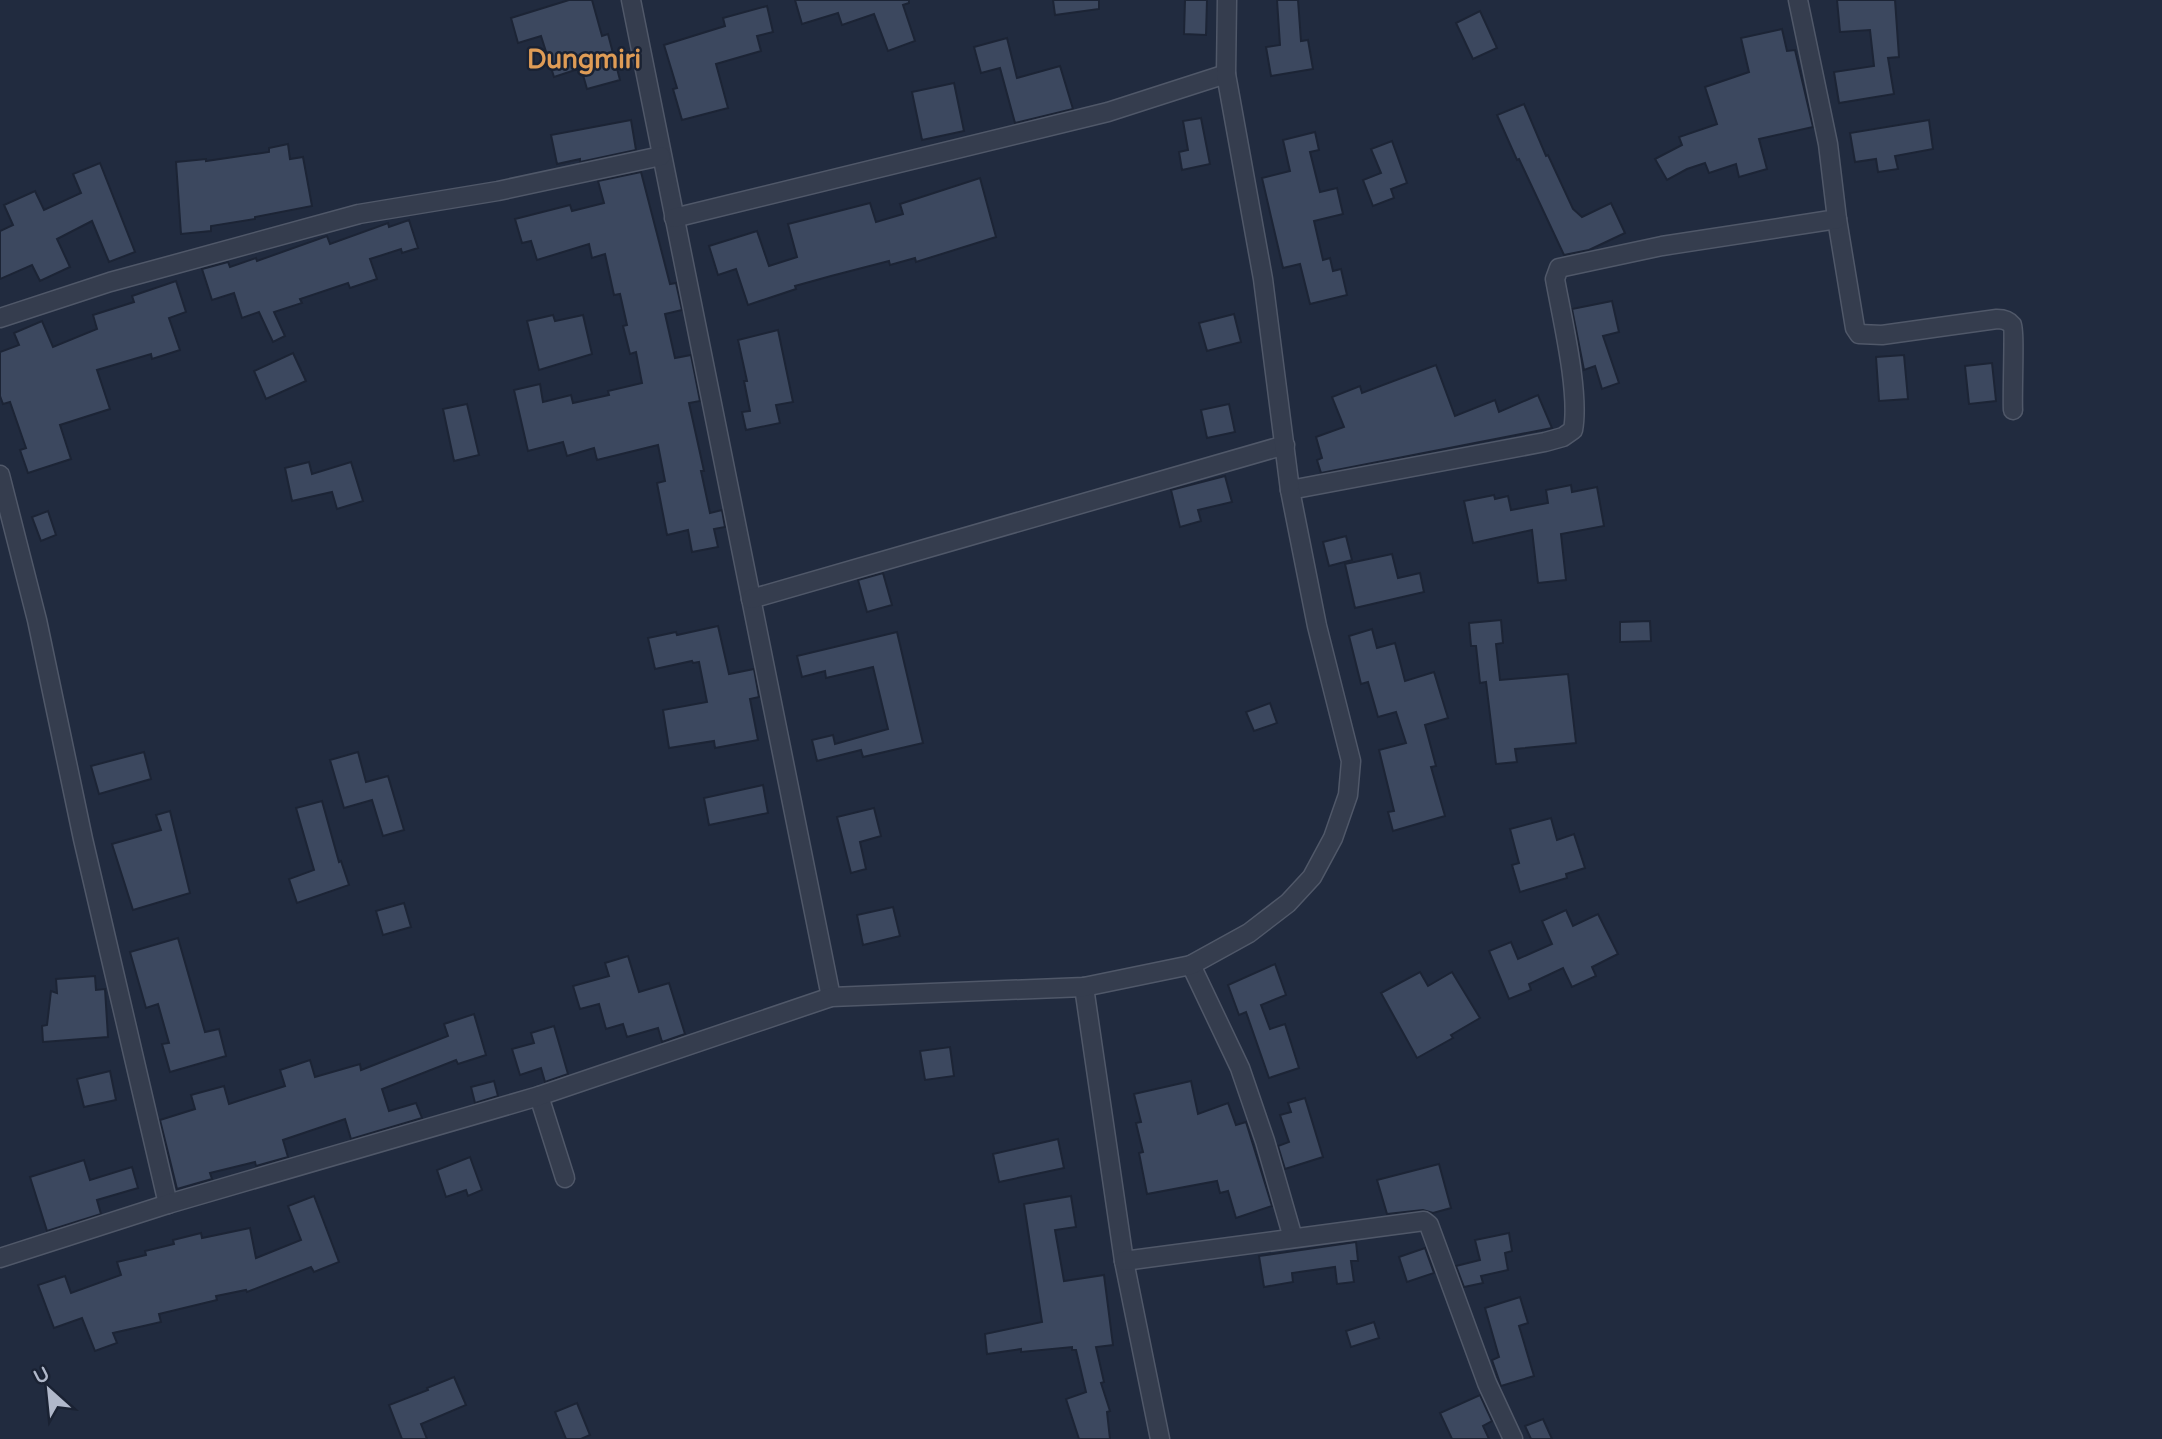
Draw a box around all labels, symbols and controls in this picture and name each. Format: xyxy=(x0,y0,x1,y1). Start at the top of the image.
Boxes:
district label: Dungmiri xyxy=(527,44,641,75)
north arrow xyxy=(14,1355,84,1425)
text: U xyxy=(30,1363,53,1389)

